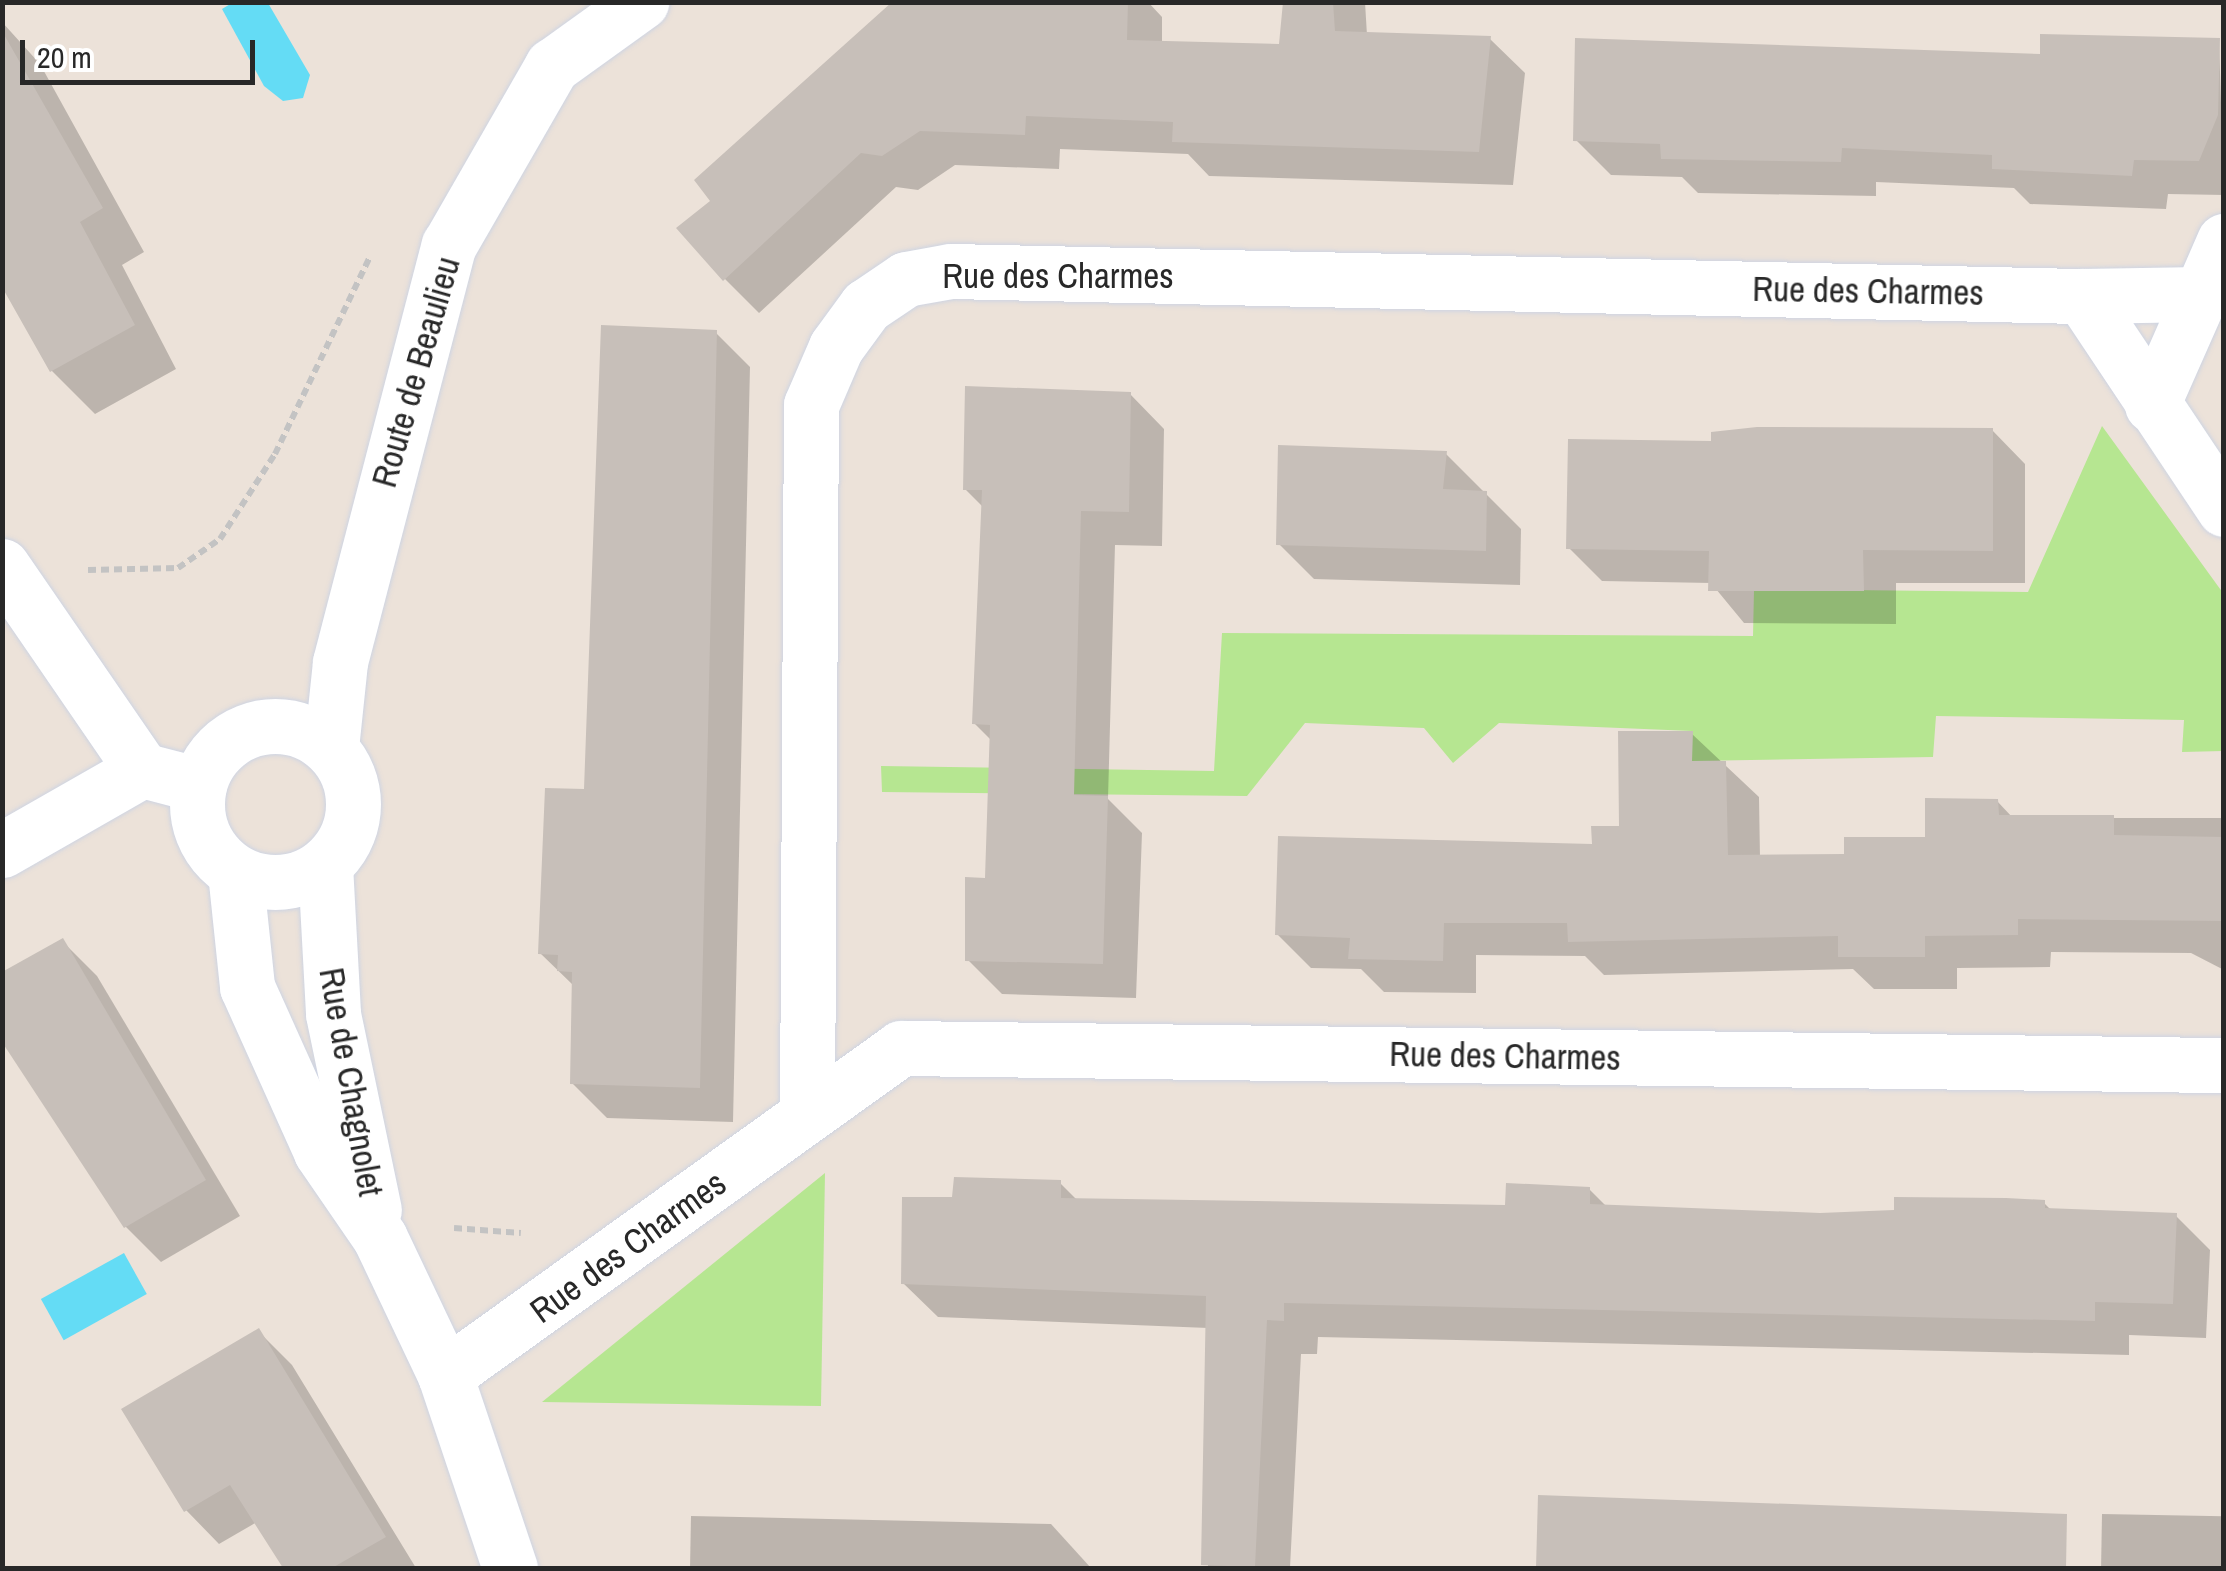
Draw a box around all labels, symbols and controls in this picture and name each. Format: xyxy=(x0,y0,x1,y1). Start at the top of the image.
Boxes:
scale bar xyxy=(25,20,260,82)
text: 20 m xyxy=(37,37,92,77)
street label: Route de Beaulieu xyxy=(363,252,469,492)
street label: Rue des Charmes xyxy=(942,255,1174,297)
street label: Rue des Charmes xyxy=(1752,268,1984,314)
street label: Rue de Chagnolet xyxy=(310,964,392,1200)
street label: Rue des Charmes xyxy=(1389,1033,1621,1079)
street label: Rue des Charmes xyxy=(522,1162,734,1332)

